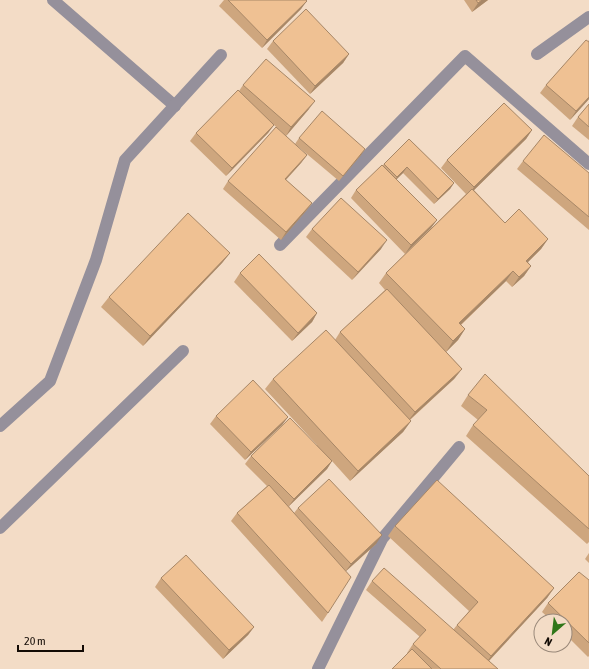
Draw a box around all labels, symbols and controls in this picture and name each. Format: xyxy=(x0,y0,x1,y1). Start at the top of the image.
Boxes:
north arrow xyxy=(533,613,573,653)
scale bar xyxy=(18,627,83,653)
text: 20 m xyxy=(24,634,46,648)
text: N xyxy=(543,635,554,649)

